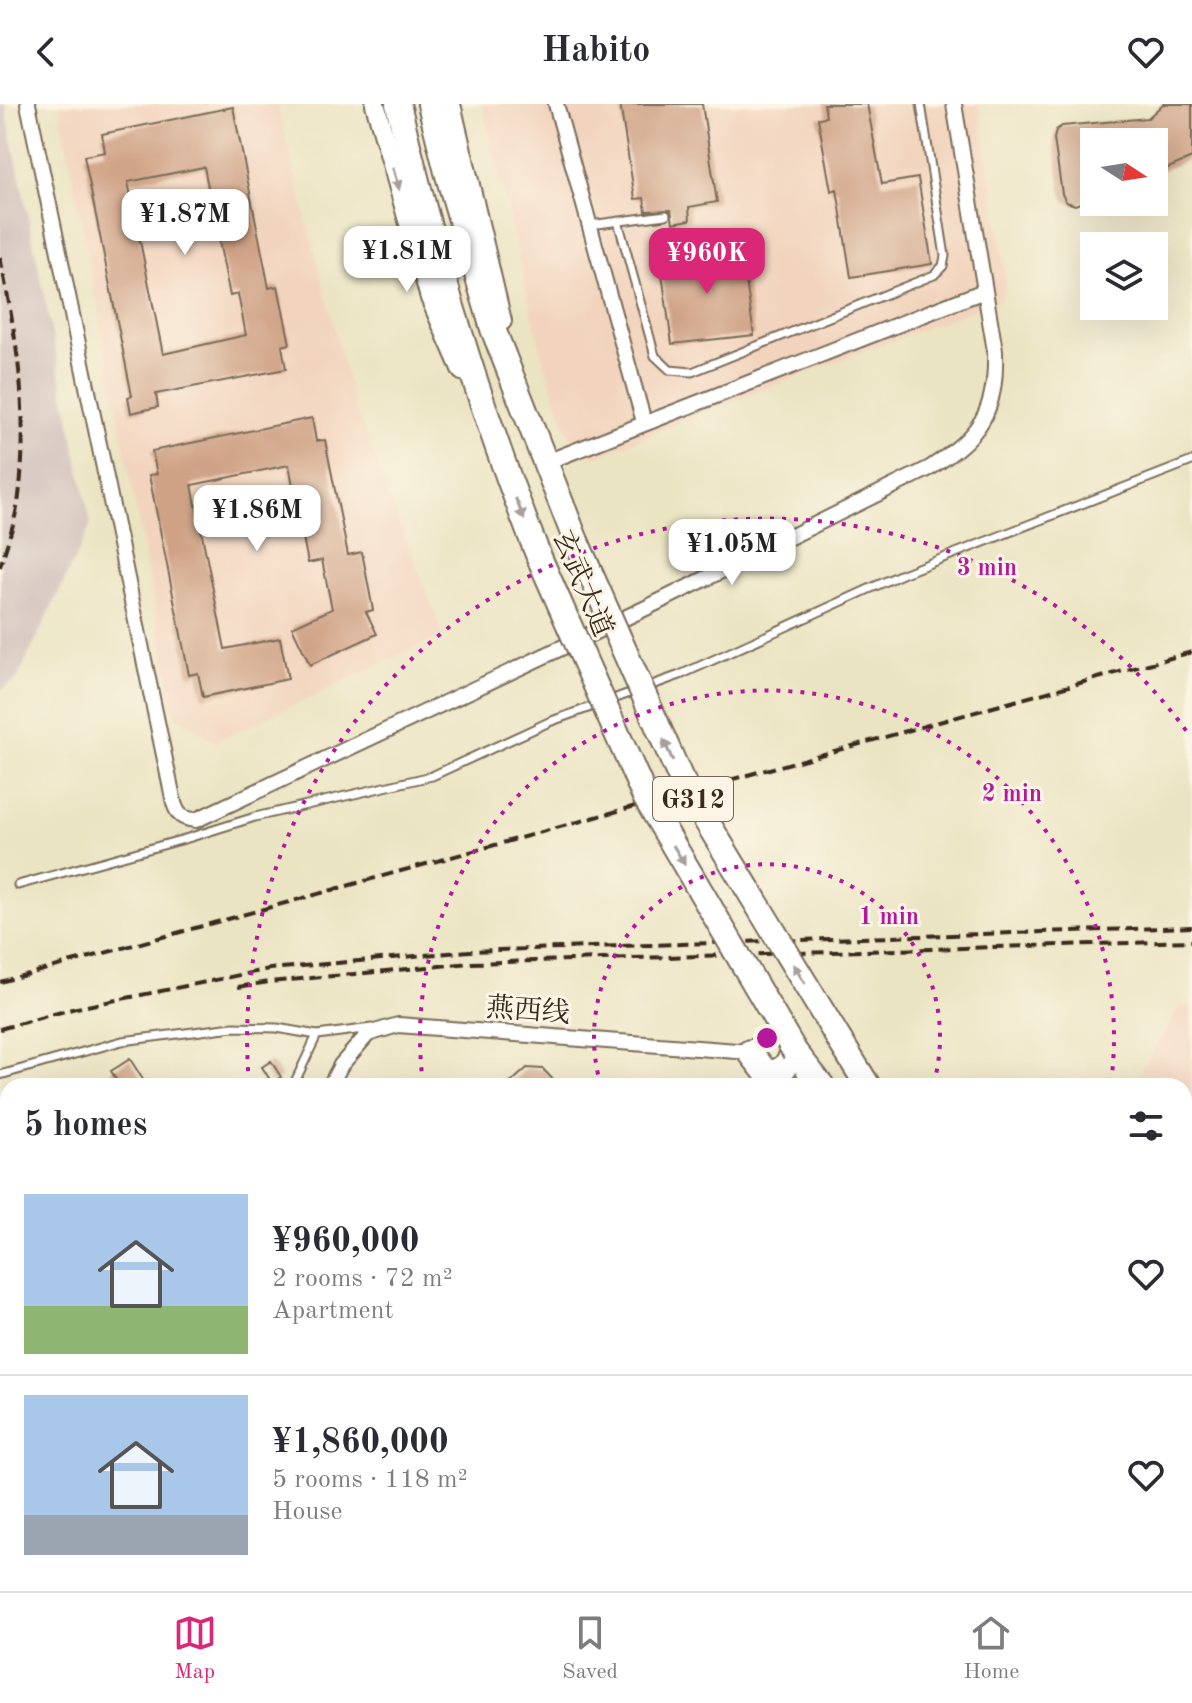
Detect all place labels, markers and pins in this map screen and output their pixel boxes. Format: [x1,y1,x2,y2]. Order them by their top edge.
pin: ¥1.87M [120,189,250,257]
pin: ¥1.81M [342,226,472,294]
pin: ¥960K [651,228,763,296]
pin: ¥1.86M [192,485,322,553]
pin: ¥1.05M [667,519,797,587]
centre of rings [753,1024,781,1052]

